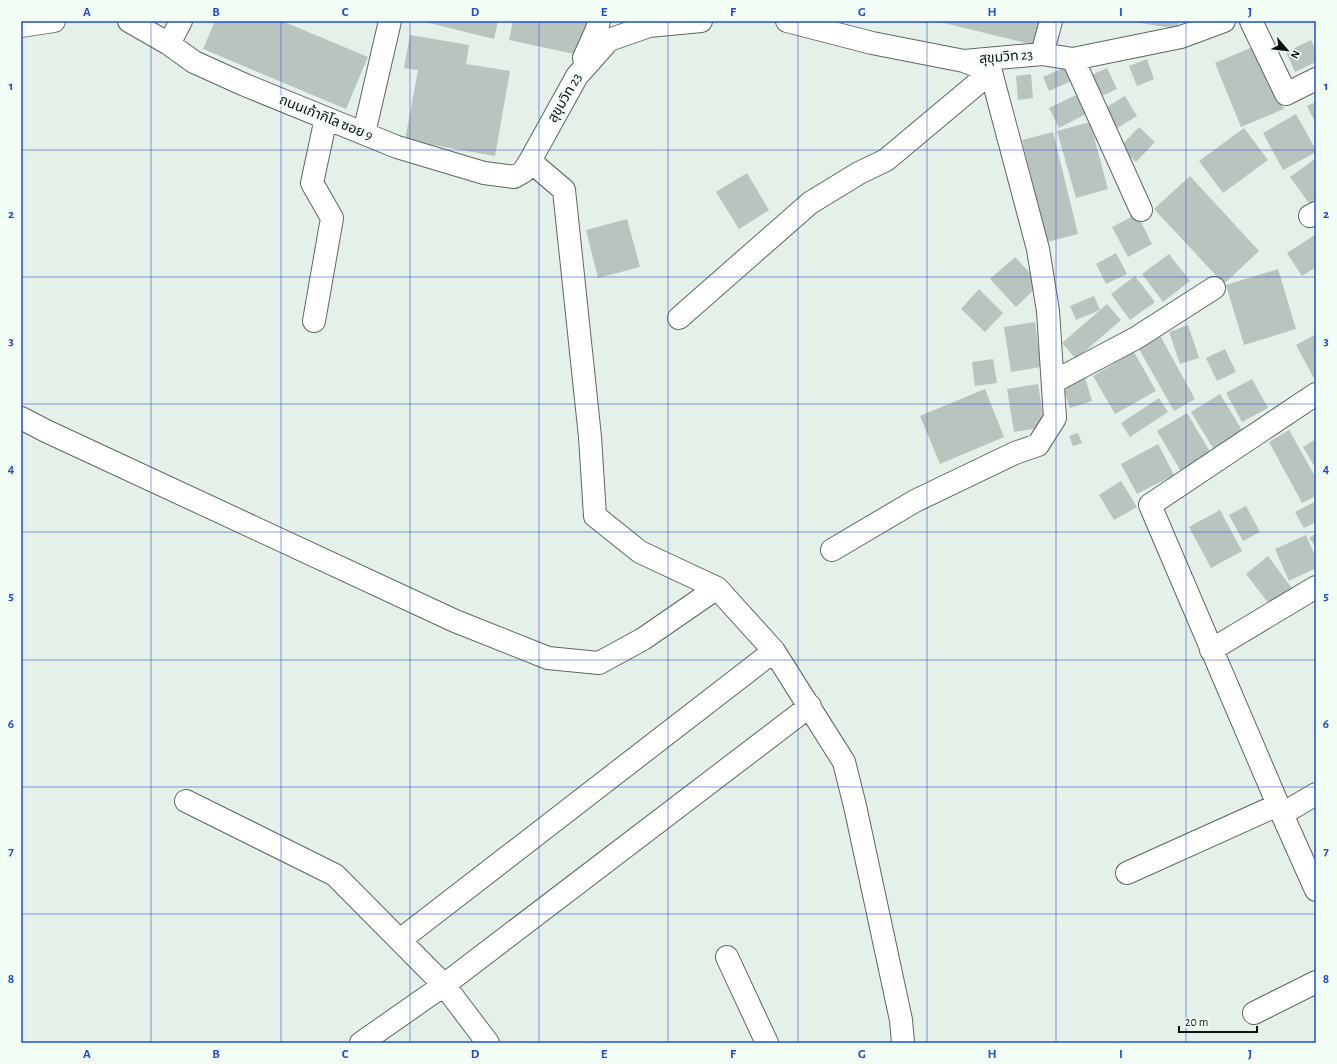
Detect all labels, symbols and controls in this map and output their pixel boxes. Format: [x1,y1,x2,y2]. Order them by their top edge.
text: A [83,6,91,19]
text: B [212,6,220,19]
text: C [342,6,349,19]
text: D [471,6,480,19]
text: E [601,6,608,19]
text: F [730,6,737,19]
text: G [858,6,866,19]
text: H [987,6,997,19]
text: I [1119,6,1123,19]
text: J [1248,6,1252,19]
north arrow [1267,30,1307,70]
street label: สุขุมวิท 23 [978,48,1034,67]
text: N [1289,48,1302,60]
street label: สุขุมวิท 23 [545,71,586,125]
text: 1 [9,80,13,93]
text: 1 [1324,80,1328,93]
street label: ถนนเก้ากิโล ซอย 9 [277,92,375,143]
text: 2 [8,208,14,221]
text: 2 [1323,208,1329,221]
text: 3 [8,335,14,348]
text: 3 [1323,335,1329,348]
text: 4 [8,463,15,476]
text: 4 [1323,463,1330,476]
text: 5 [8,590,14,603]
text: 5 [1323,590,1329,603]
text: 6 [8,718,14,731]
text: 6 [1323,718,1329,731]
text: 7 [8,845,14,858]
text: 7 [1323,845,1329,858]
text: 8 [8,973,14,986]
text: 8 [1323,973,1329,986]
scale bar [1179,1008,1257,1034]
text: 20 m [1185,1016,1208,1028]
text: A [83,1048,91,1061]
text: B [212,1048,220,1061]
text: C [342,1048,349,1061]
text: D [471,1048,480,1061]
text: E [601,1048,608,1061]
text: F [730,1048,737,1061]
text: G [858,1048,866,1061]
text: H [987,1048,997,1061]
text: I [1119,1048,1123,1061]
text: J [1248,1048,1252,1061]

